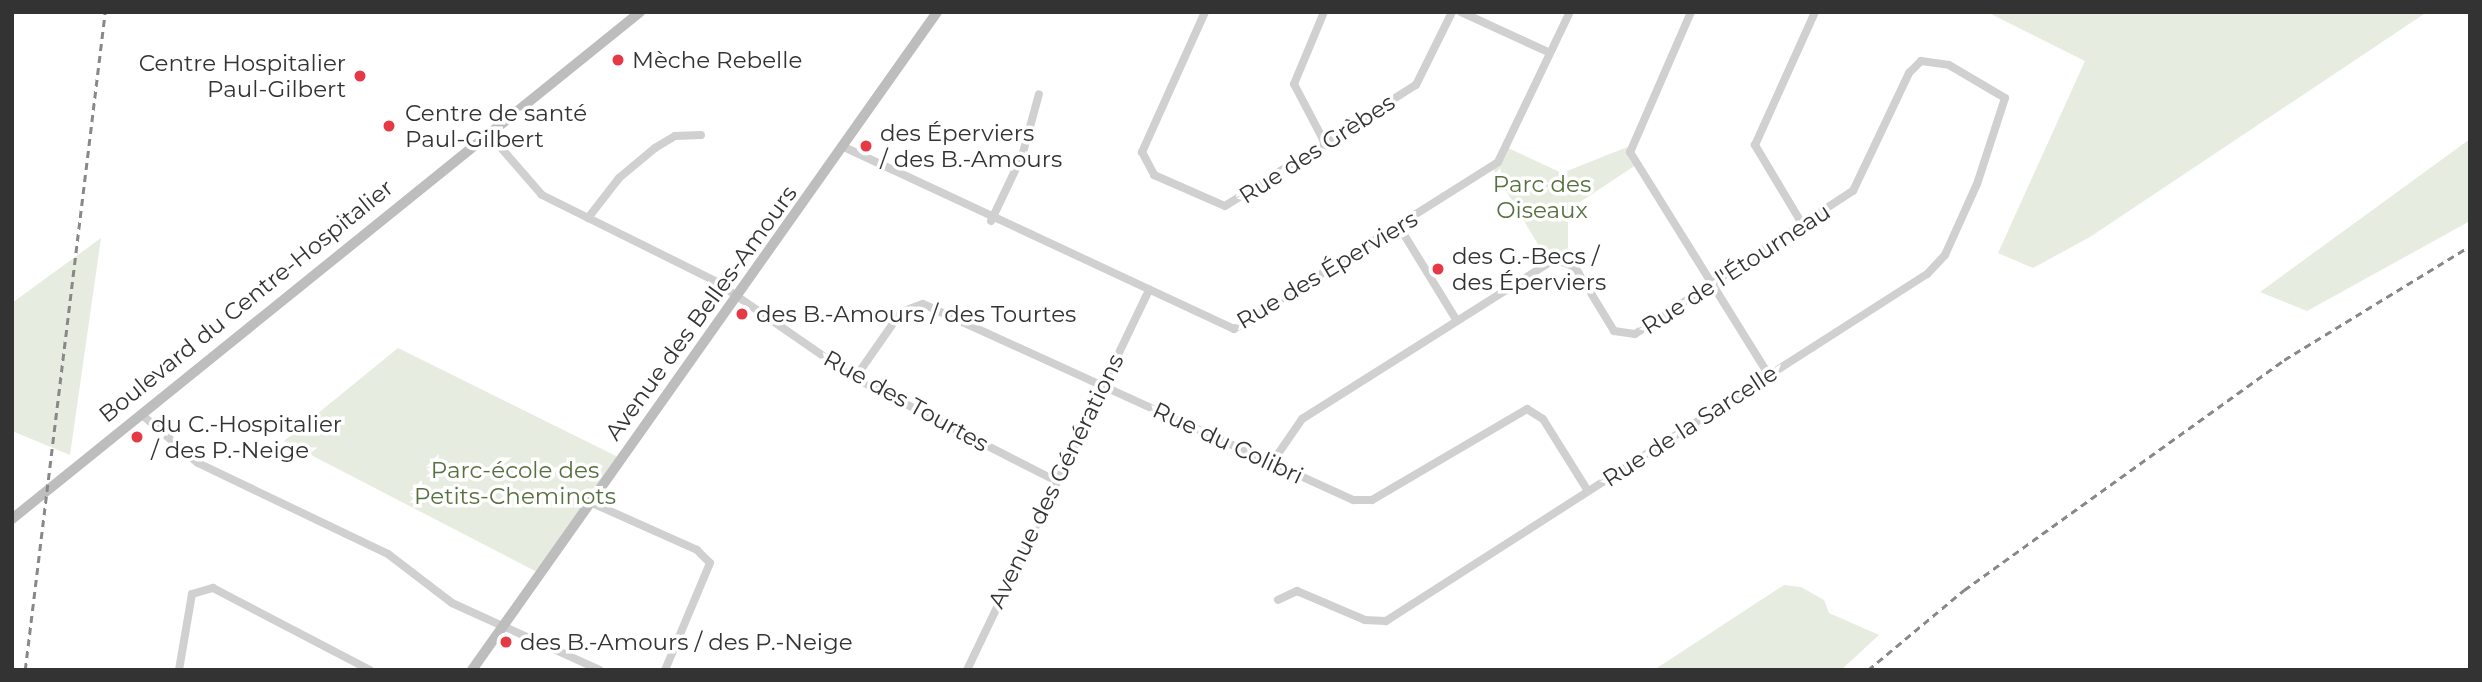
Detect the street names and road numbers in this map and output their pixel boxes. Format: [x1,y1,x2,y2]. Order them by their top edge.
street label: Rue des Grèbes [1234,88,1400,210]
street label: Boulevard du Centre-Hospitalier [93,174,399,428]
street label: Avenue des Belles-Amours [599,180,803,446]
street label: Rue de l'Étourneau [1637,198,1835,340]
street label: Rue des Éperviers [1232,205,1422,335]
street label: Rue des Tourtes [819,344,993,458]
street label: Avenue des Générations [982,349,1130,613]
street label: Rue de la Sarcelle [1597,359,1783,493]
street label: Rue du Colibri [1149,396,1307,490]

